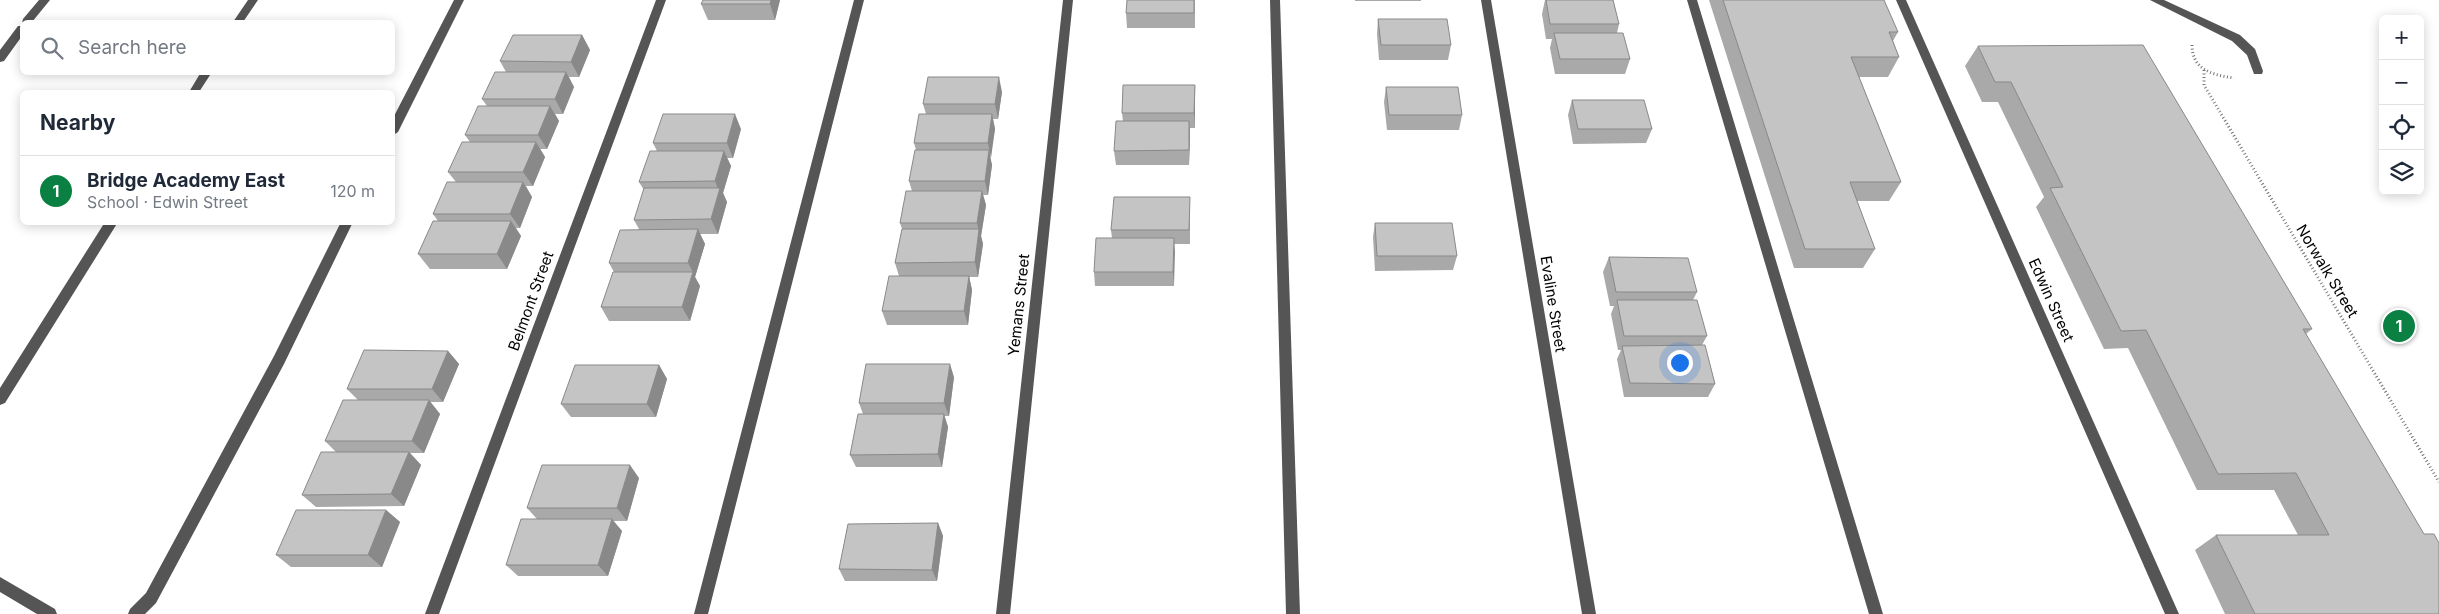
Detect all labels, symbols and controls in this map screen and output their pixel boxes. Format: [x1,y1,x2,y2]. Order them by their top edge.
map controls [2379,15,2424,195]
button: + [2379,15,2424,60]
search box [20,20,395,75]
icon: search [38,34,66,62]
text: Search here [78,36,187,59]
button: − [2379,60,2424,105]
button: locate [2379,105,2424,150]
text: Nearby [40,110,115,135]
button: layers [2379,150,2424,195]
text: Bridge Academy East [87,169,285,192]
text: 1 [53,181,59,201]
text: 120 m [330,181,375,201]
text: School · Edwin Street [87,192,248,212]
street label: Norwalk Street [2292,221,2363,321]
street label: Belmont Street [504,248,557,353]
street label: Yemans Street [1004,253,1033,357]
street label: Evaline Street [1537,254,1570,354]
street label: Edwin Street [2025,255,2078,345]
pin: 1 [2383,307,2415,345]
your location [1667,350,1693,376]

